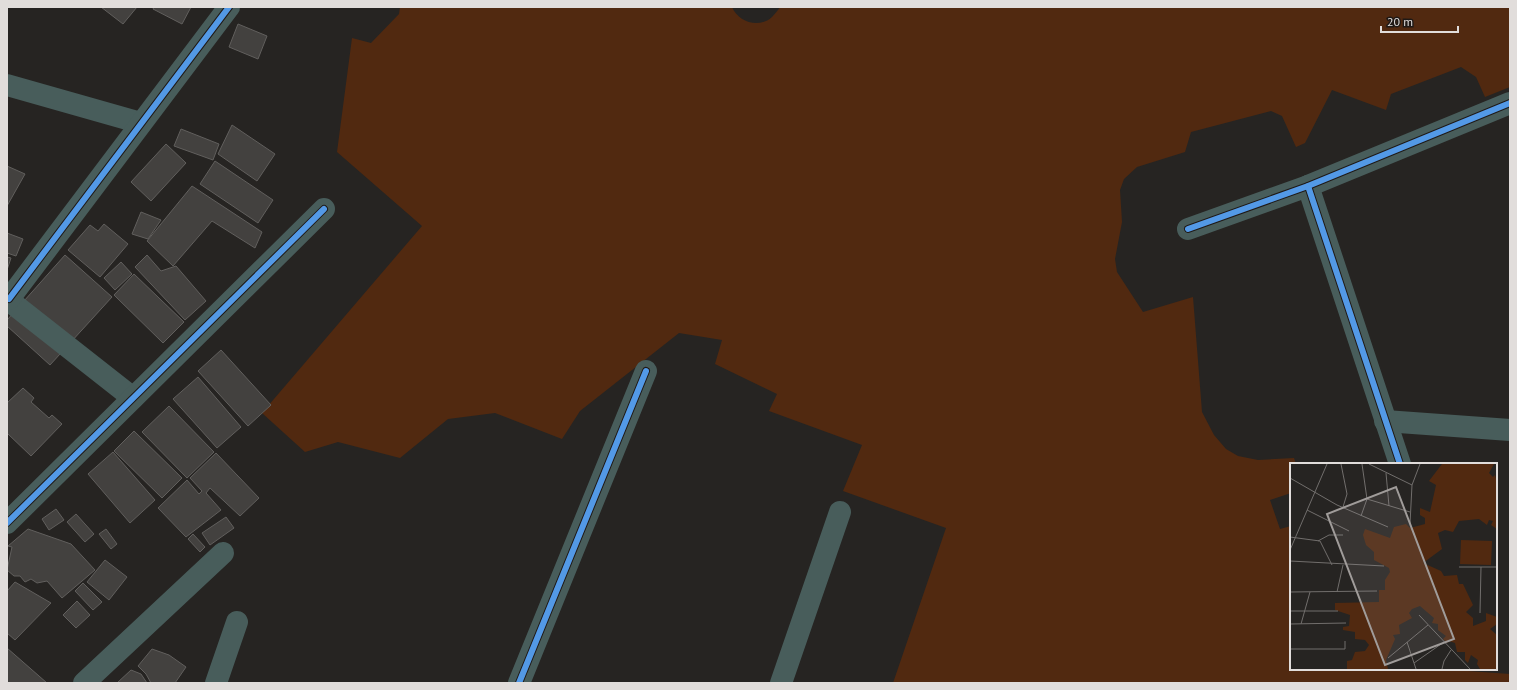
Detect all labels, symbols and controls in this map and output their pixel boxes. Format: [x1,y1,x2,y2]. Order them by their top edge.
scale bar [1381,8,1458,34]
text: 20 m [1387,14,1413,29]
inset map [1290,463,1497,670]

